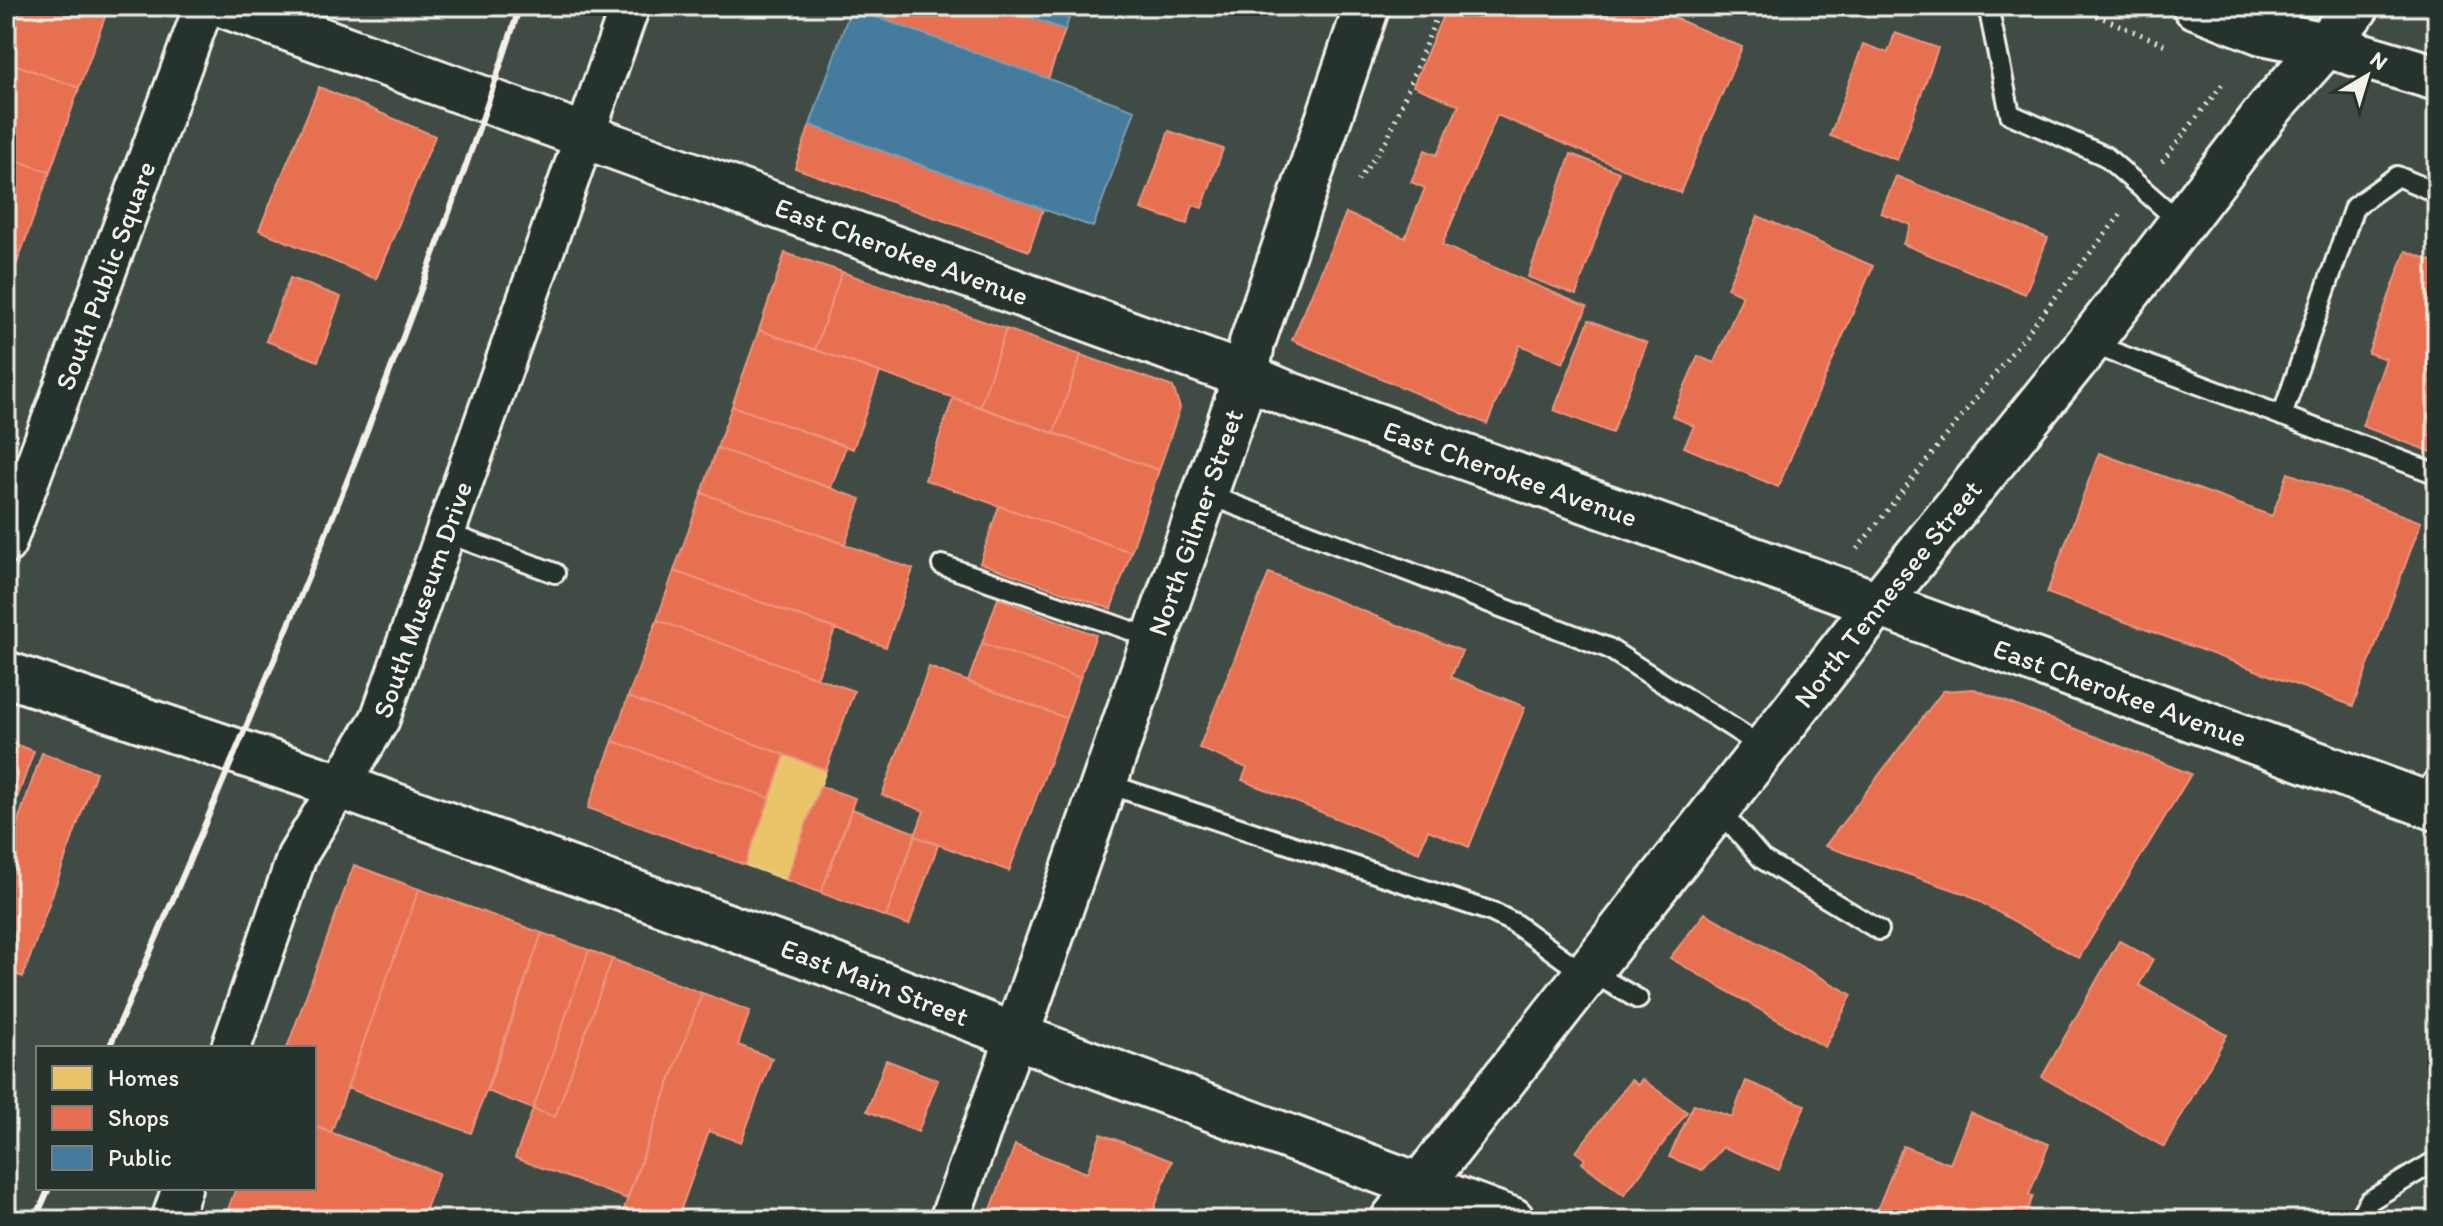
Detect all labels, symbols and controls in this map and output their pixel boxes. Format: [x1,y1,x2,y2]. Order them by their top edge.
north arrow [2327,36,2407,116]
text: N [2365,45,2393,76]
street label: South Public Square [47,156,162,395]
street label: East Cherokee Avenue [771,189,1033,313]
street label: North Gilmer Street [1140,404,1250,640]
street label: East Cherokee Avenue [1379,413,1642,534]
street label: North Tennessee Street [1786,473,1989,714]
street label: South Museum Drive [365,477,479,722]
street label: East Cherokee Avenue [1989,631,2252,754]
street label: East Main Street [776,930,974,1033]
legend [36,1046,316,1190]
text: Homes [108,1063,179,1092]
text: Shops [108,1103,169,1132]
text: Public [108,1143,172,1172]

